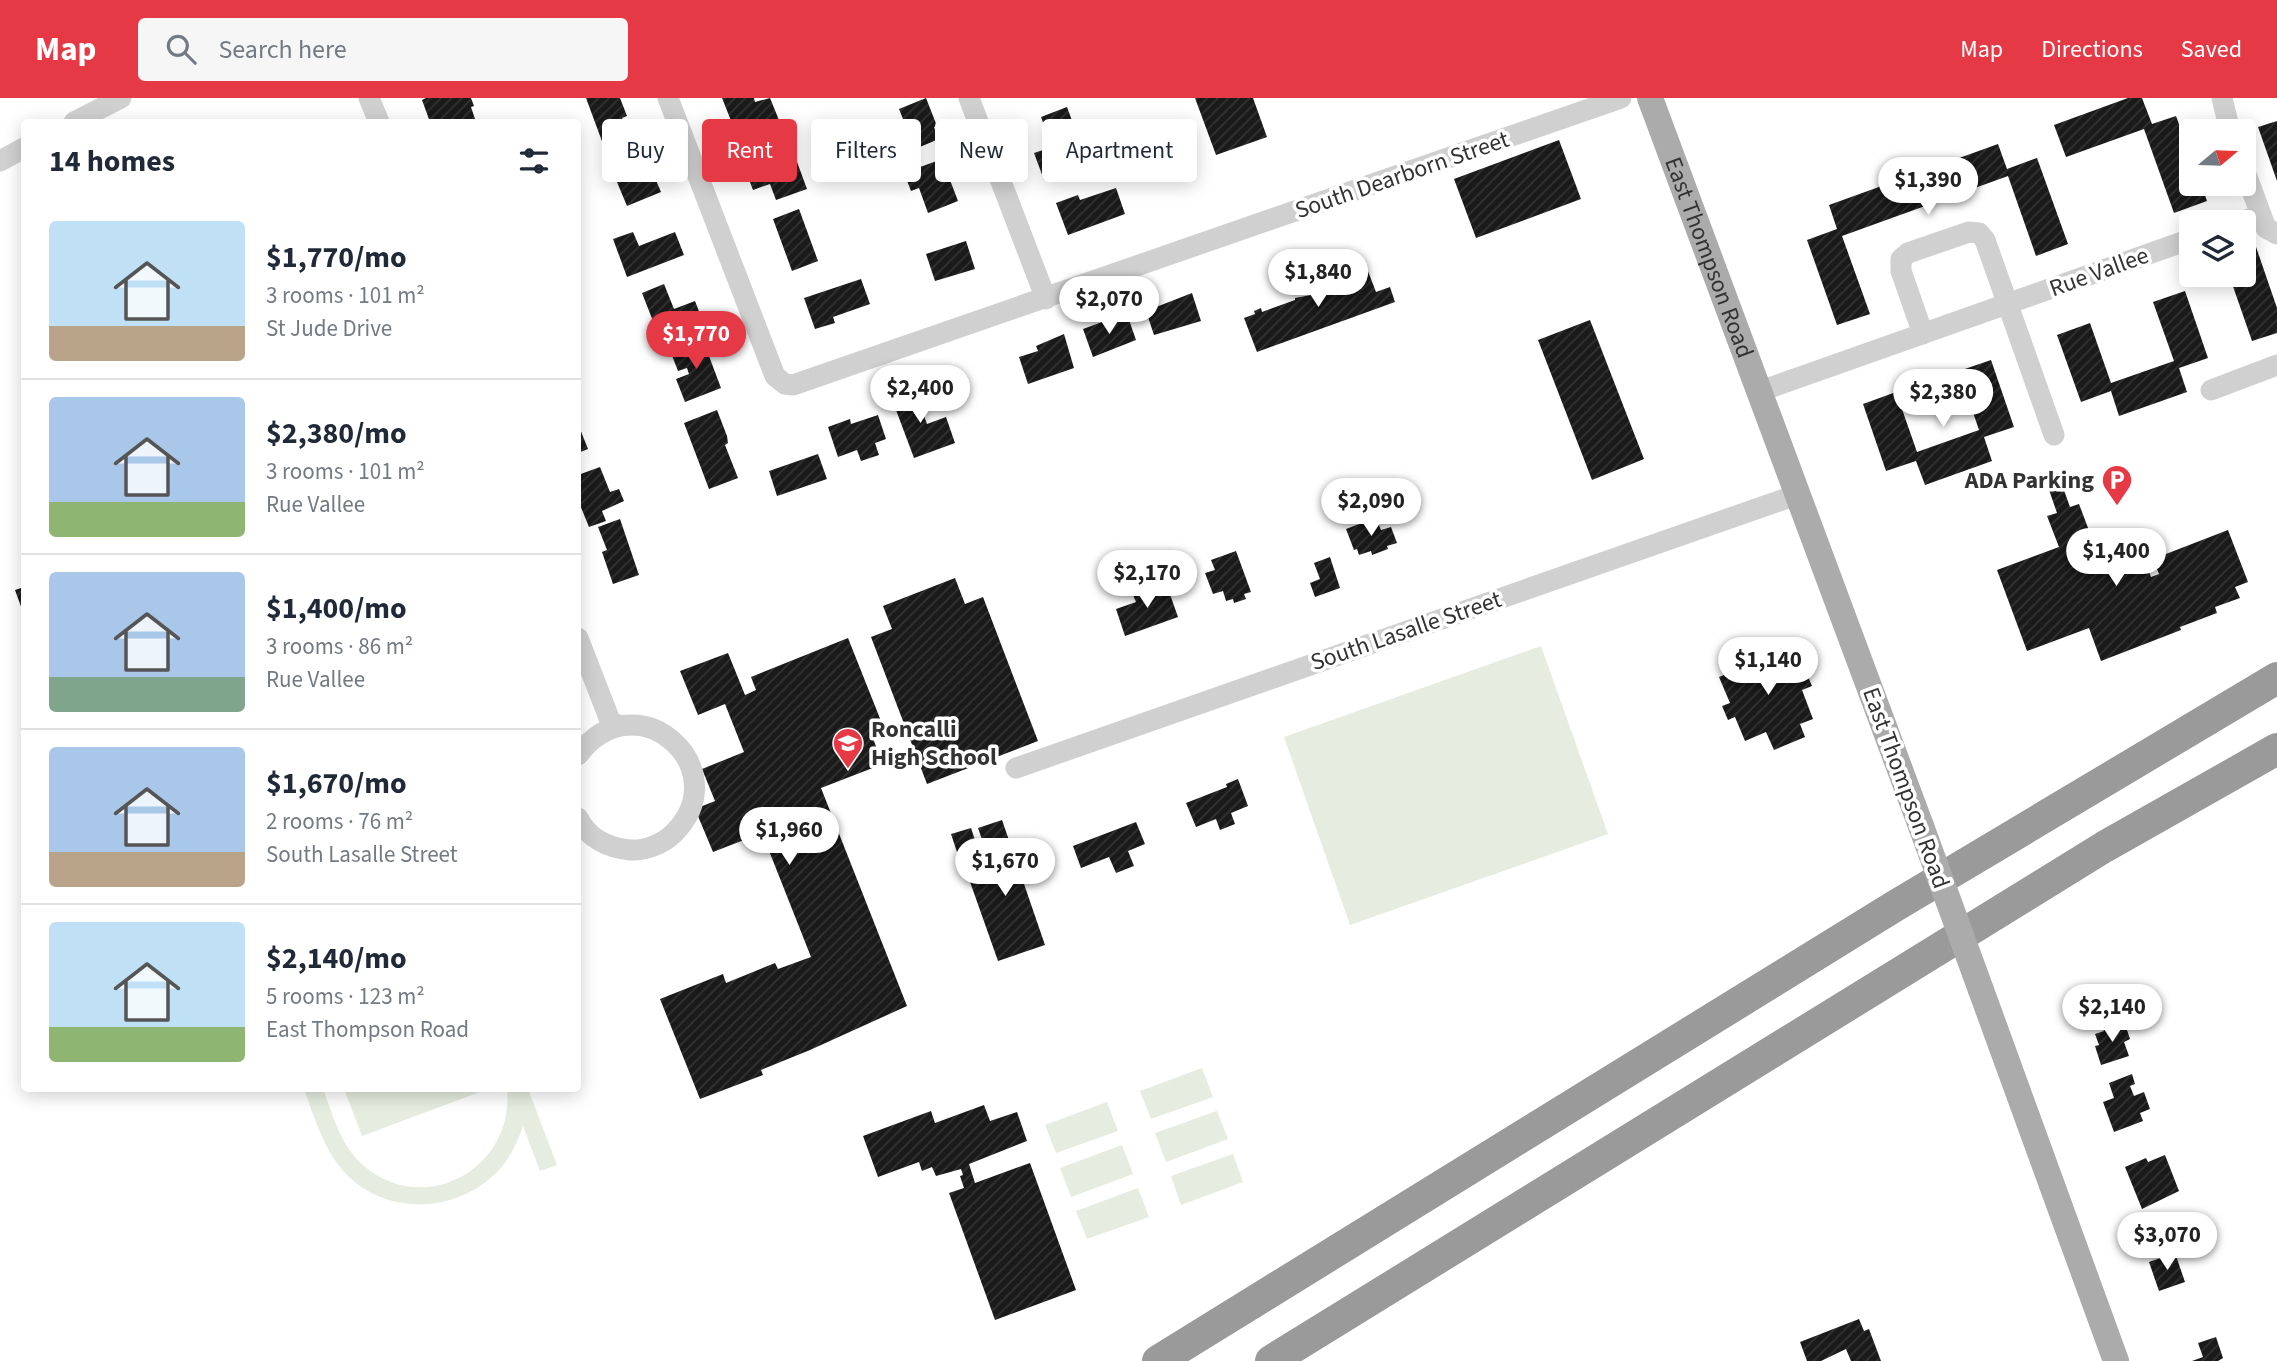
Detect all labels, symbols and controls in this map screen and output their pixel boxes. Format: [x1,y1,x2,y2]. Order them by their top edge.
search box [138,18,628,81]
text: Map [35,26,96,73]
icon: search [162,30,200,68]
text: Search here [218,31,347,68]
text: Map [1960,32,2003,67]
text: Directions [2041,32,2143,67]
text: Saved [2181,32,2242,67]
chip: Buy [602,119,688,182]
chip: Rent [702,119,797,182]
chip: Filters [811,119,921,182]
chip: New [935,119,1028,182]
chip: Apartment [1042,119,1197,182]
north arrow [2179,119,2256,196]
map controls [2179,119,2256,287]
street label: South Dearborn Street [1290,122,1514,228]
text: 14 homes [49,140,175,183]
icon: filters [515,142,553,180]
street label: East Thompson Road [1656,152,1763,363]
pin: $1,390 [1871,158,1985,217]
text: $1,390 [1894,163,1962,196]
button: layers [2179,210,2256,287]
text: $1,770/mo [266,236,407,279]
street label: Rue Vallee [2044,238,2154,306]
icon: home [105,249,189,333]
pin: $1,840 [1261,250,1375,309]
text: $1,840 [1284,255,1352,288]
pin: $2,070 [1052,276,1166,336]
text: 3 rooms · 101 m² [266,279,425,312]
text: $2,070 [1075,282,1143,315]
text: St Jude Drive [266,312,392,345]
pin: $1,770 [639,312,753,371]
text: $1,770 [662,317,730,350]
pin: $2,400 [863,366,977,425]
pin: $2,380 [1886,370,2000,429]
text: $2,400 [886,371,954,404]
text: $2,380 [1909,375,1977,408]
text: $2,380/mo [266,412,407,455]
icon: home [105,425,189,509]
text: 3 rooms · 101 m² [266,455,425,488]
place label: ADA Parking [1964,463,2094,498]
parking icon: ADA Parking [2100,463,2134,507]
pin: $2,090 [1314,478,1428,538]
text: $2,090 [1337,484,1405,517]
text: Rue Vallee [266,488,365,521]
pin: $1,400 [2059,528,2173,588]
text: $1,400 [2082,534,2150,567]
pin: $2,170 [1090,550,1204,610]
text: $2,170 [1113,556,1181,589]
street label: South Lasalle Street [1306,582,1506,680]
text: $1,400/mo [266,587,407,630]
icon: home [105,600,189,684]
text: 3 rooms · 86 m² [266,630,413,663]
pin: $1,140 [1711,638,1825,697]
text: $1,140 [1734,643,1802,676]
text: Rue Vallee [266,663,365,696]
street label: East Thompson Road [1853,682,1959,894]
place label: Roncalli High School [871,712,997,775]
school or university icon: Roncalli High School [831,726,865,770]
text: $1,670/mo [266,762,407,805]
icon: home [105,775,189,859]
text: 2 rooms · 76 m² [266,805,413,838]
pin: $1,960 [732,808,846,867]
text: $1,960 [755,813,823,846]
text: South Lasalle Street [266,838,458,871]
pin: $1,670 [948,838,1062,898]
text: $1,670 [971,844,1039,877]
text: $2,140/mo [266,937,407,980]
icon: home [105,950,189,1034]
text: 5 rooms · 123 m² [266,980,425,1013]
pin: $2,140 [2055,984,2169,1044]
text: $2,140 [2078,990,2146,1023]
text: East Thompson Road [266,1013,469,1046]
pin: $3,070 [2110,1212,2224,1272]
text: $3,070 [2133,1218,2201,1251]

